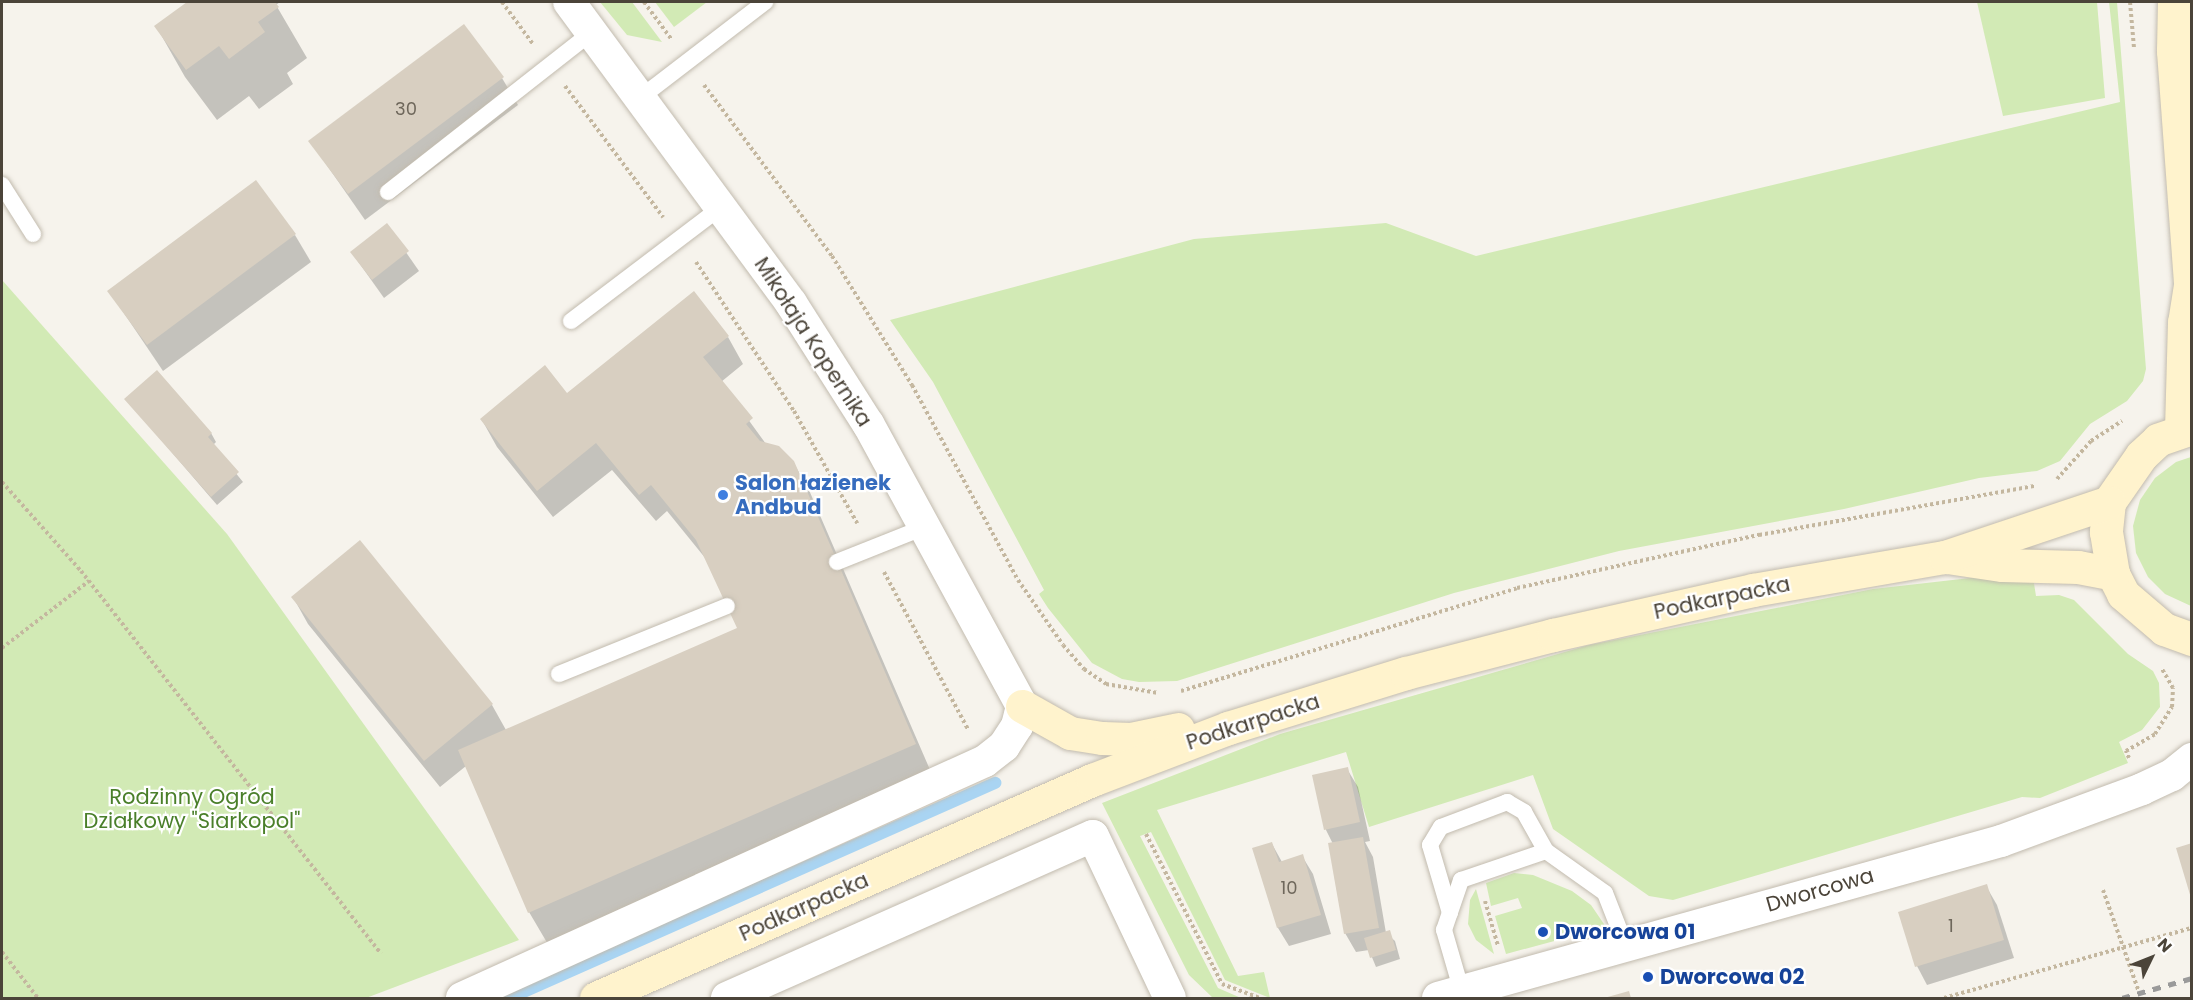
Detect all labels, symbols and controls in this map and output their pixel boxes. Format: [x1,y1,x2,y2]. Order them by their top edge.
house number: 30 [395,98,417,120]
street label: Mikołaja Kopernika [749,253,877,431]
place label: Salon łazienek Andbud [735,470,891,520]
marker: Salon łazienek Andbud [716,488,730,502]
street label: Podkarpacka [1652,571,1792,625]
street label: Podkarpacka [1183,689,1323,755]
park label: Rodzinny Ogród Działkowy "Siarkopol" [84,784,300,834]
street label: Dworcowa [1763,863,1877,917]
street label: Podkarpacka [735,867,873,947]
house number: 10 [1280,877,1298,899]
house number: 1 [1948,915,1954,937]
place label: Dworcowa 01 [1555,919,1695,945]
marker: Dworcowa 01 [1536,925,1550,939]
north arrow [2121,928,2181,988]
text: N [2152,933,2177,958]
place label: Dworcowa 02 [1660,964,1804,990]
marker: Dworcowa 02 [1641,970,1655,984]

